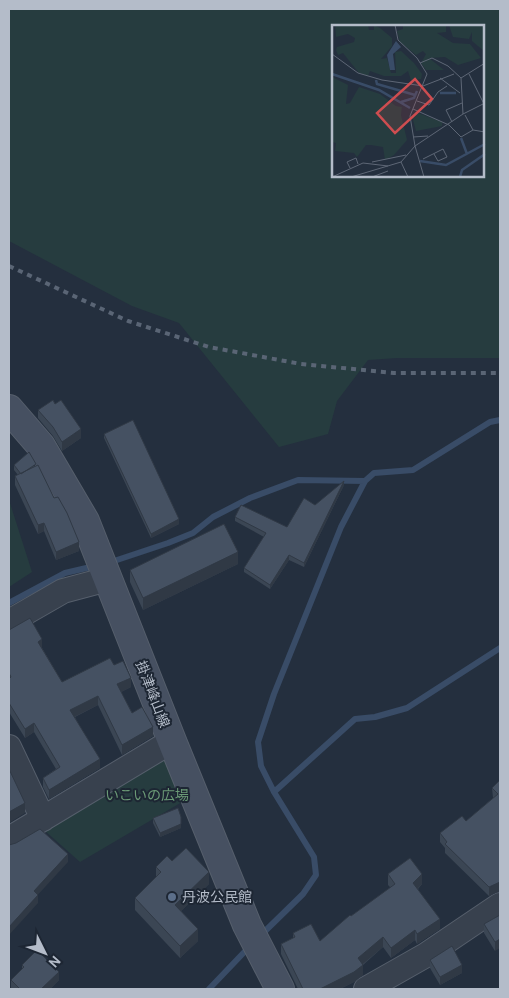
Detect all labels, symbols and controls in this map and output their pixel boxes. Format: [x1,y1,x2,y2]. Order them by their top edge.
inset map [332,25,484,178]
street label: 掛津峰山線 [132,658,174,730]
park label: いこいの広場 [105,786,189,804]
place label: 丹波公民館 [182,888,252,906]
marker: 丹波公民館 [166,891,178,903]
north arrow [20,928,70,978]
text: N [45,952,65,971]

